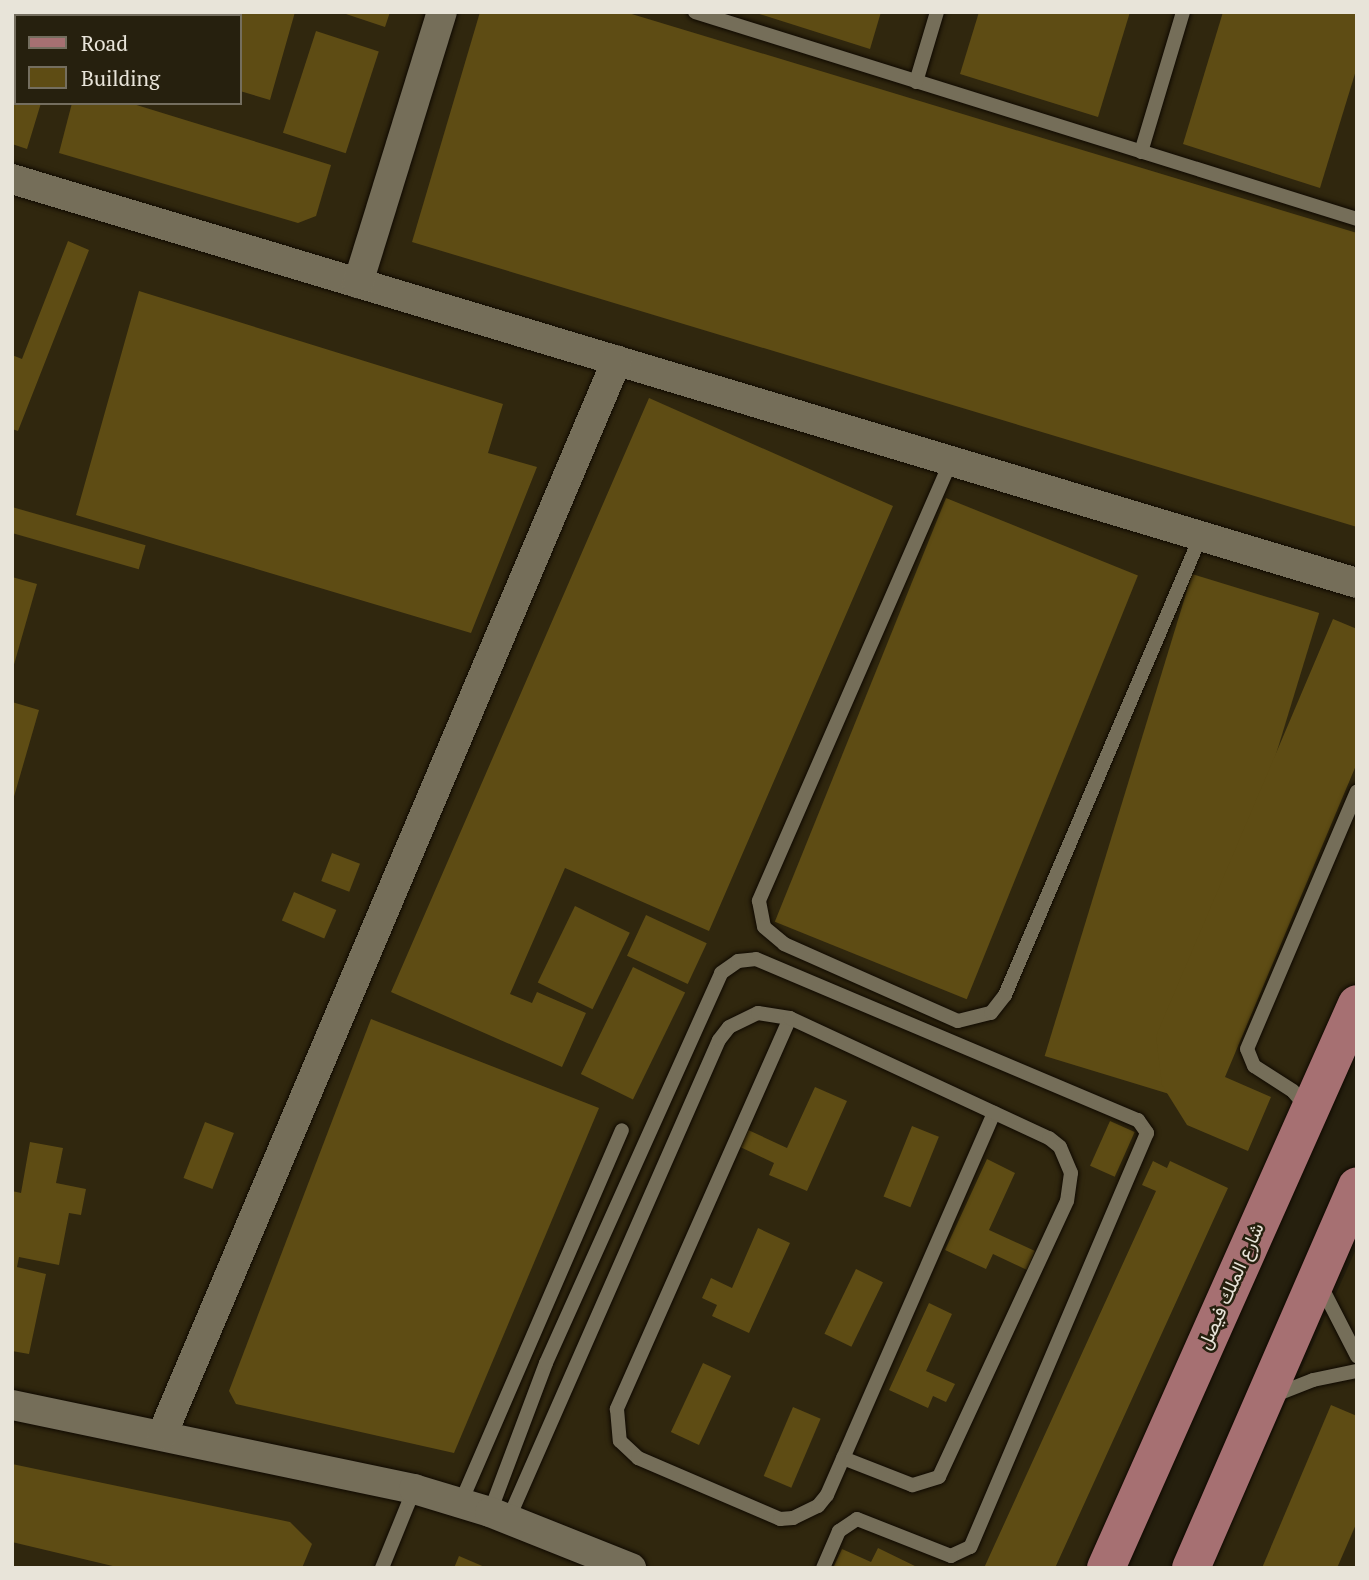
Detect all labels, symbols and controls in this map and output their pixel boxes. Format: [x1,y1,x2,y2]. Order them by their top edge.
legend [14,14,242,105]
text: Road [81,29,128,57]
text: Building [81,64,160,92]
street label: شارع الملك فيصل [1192,1219,1268,1353]

